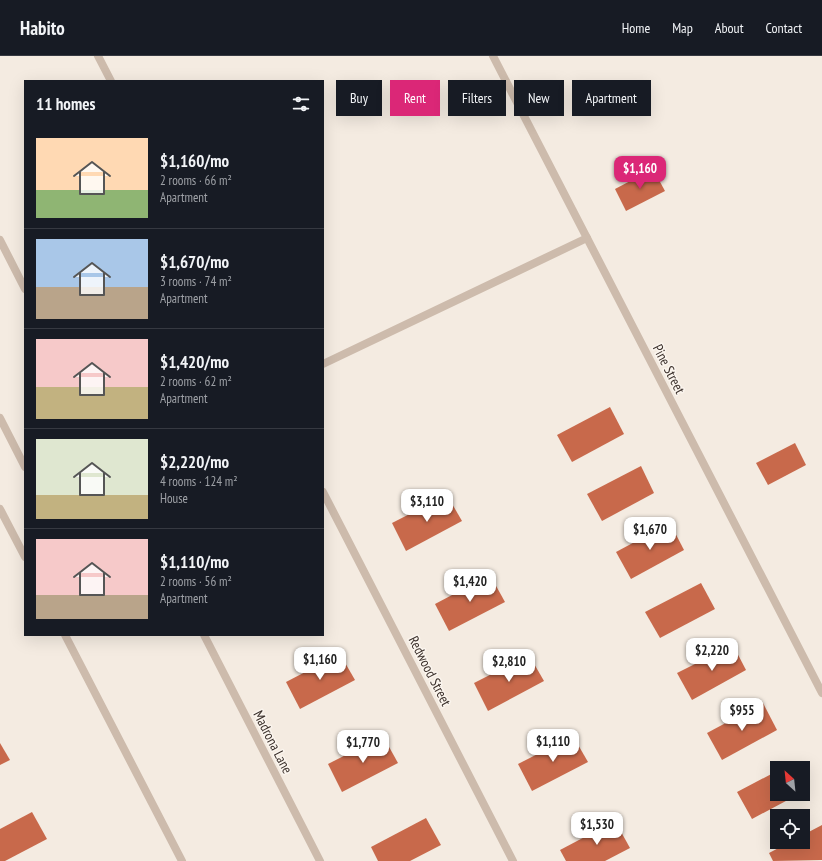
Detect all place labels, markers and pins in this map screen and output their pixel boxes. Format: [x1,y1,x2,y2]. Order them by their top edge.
pin: $1,160 [607,156,673,190]
pin: $3,110 [394,489,460,523]
pin: $1,670 [617,517,683,551]
pin: $1,420 [437,569,503,603]
pin: $2,220 [679,638,745,672]
pin: $1,160 [287,647,353,681]
pin: $2,810 [476,649,542,683]
pin: $955 [718,698,766,732]
pin: $1,110 [520,729,586,763]
pin: $1,770 [330,730,396,764]
pin: $1,530 [564,812,630,846]

